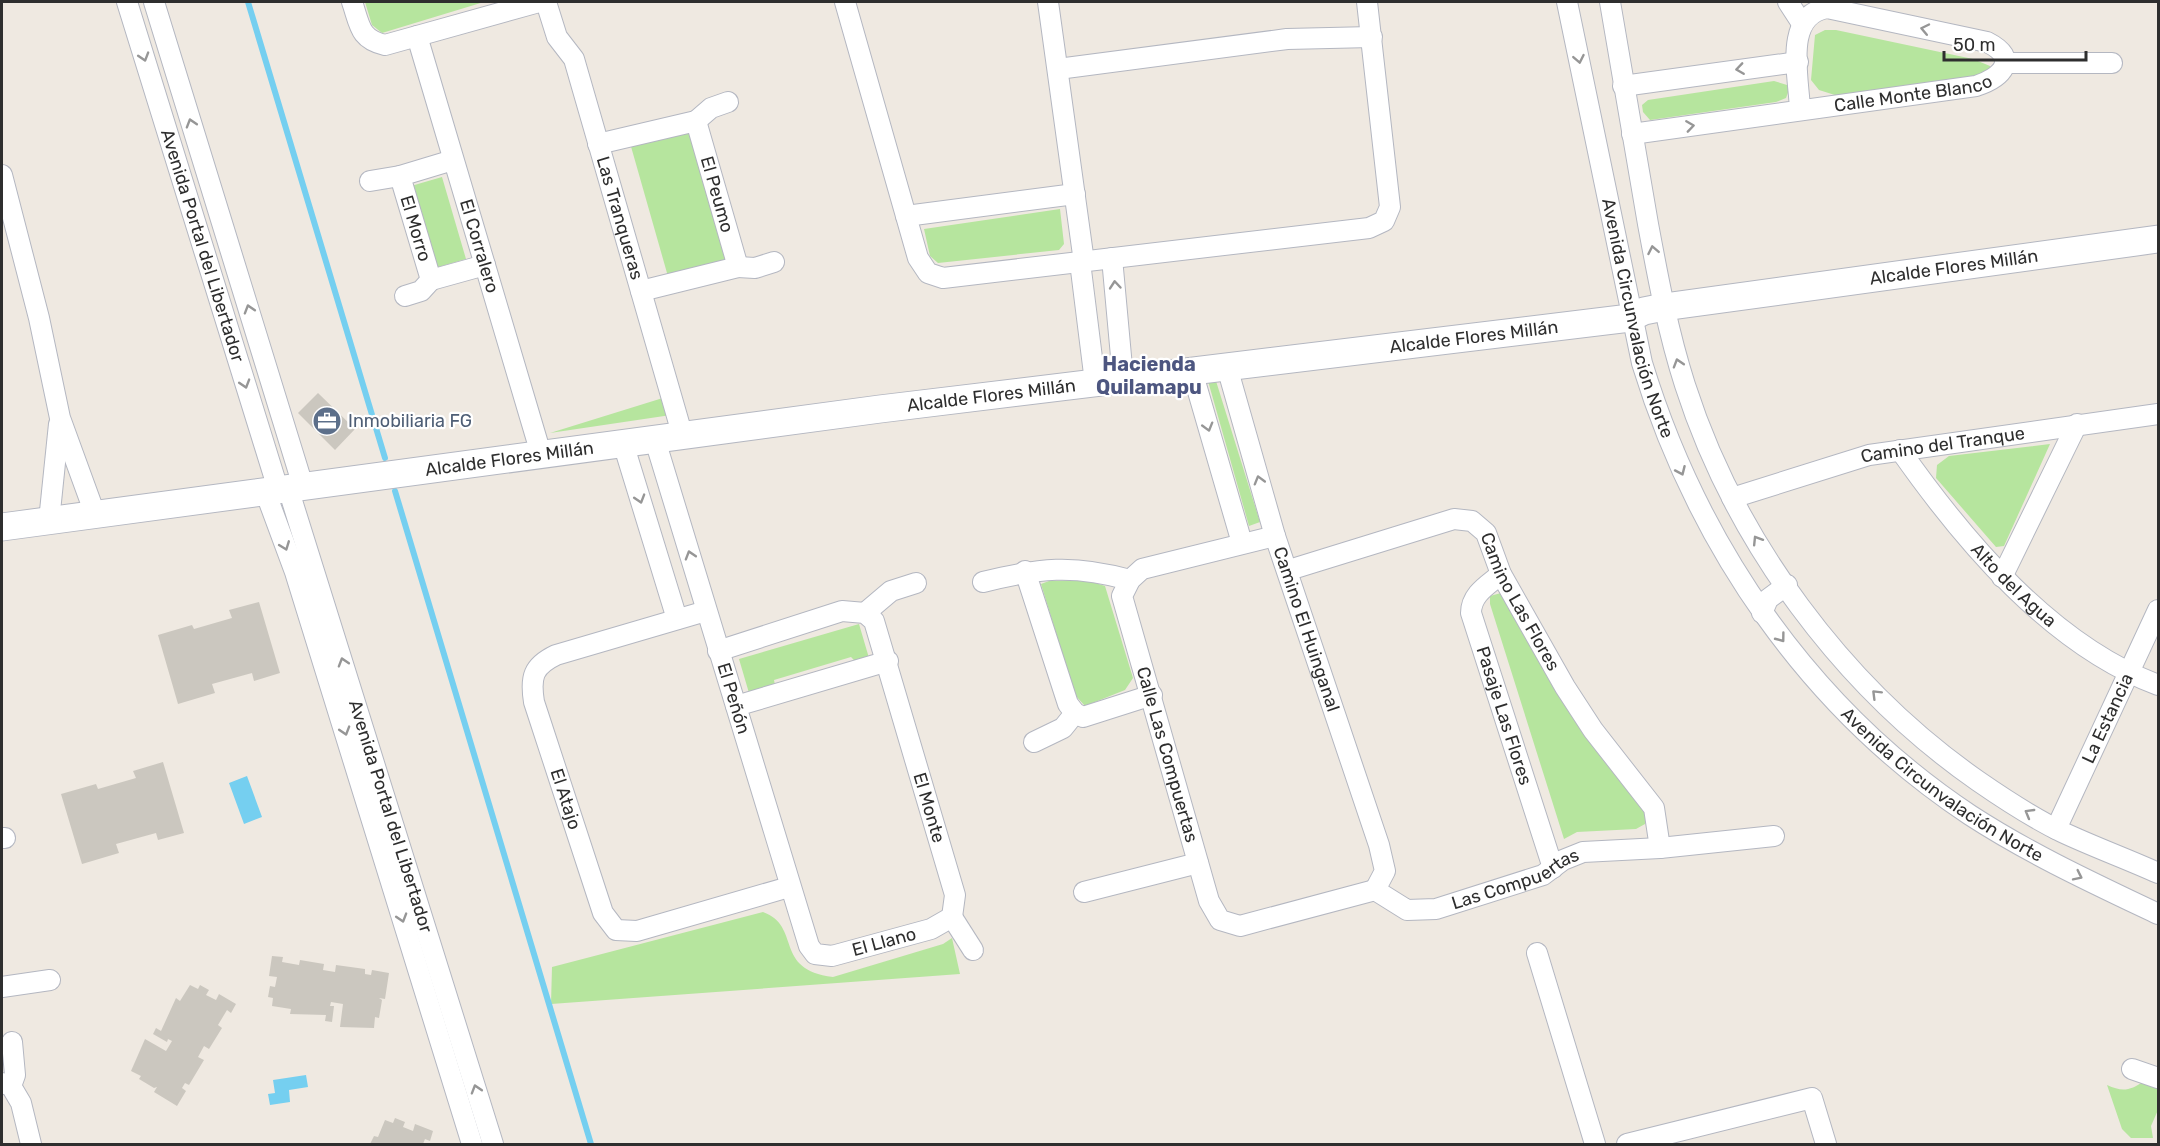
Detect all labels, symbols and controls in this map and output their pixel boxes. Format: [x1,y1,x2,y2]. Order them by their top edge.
one-way arrow [1920,23,1930,36]
scale bar [1944,24,2086,62]
text: 50 m [1953,34,1996,56]
one-way arrow [137,51,150,62]
one-way arrow [1571,54,1584,64]
one-way arrow [1735,63,1745,75]
street label: Calle Monte Blanco [1833,70,1996,117]
one-way arrow [186,118,198,129]
one-way arrow [1685,120,1694,132]
street label: Avenida Portal del Libertador [156,126,249,365]
street label: Las Tranqueras [592,154,648,282]
street label: El Peumo [696,154,739,235]
street label: El Morro [395,193,436,264]
street label: El Corralero [455,196,504,296]
street label: Avenida Circunvalación Norte [1597,196,1678,441]
one-way arrow [1647,245,1660,255]
street label: Alcalde Flores Millán [1868,245,2039,290]
one-way arrow [1109,280,1122,289]
one-way arrow [244,304,256,315]
street label: Alcalde Flores Millán [1388,316,1559,358]
district label: Hacienda Quilamapu [1096,352,1202,399]
one-way arrow [1673,358,1685,369]
street label: Alcalde Flores Millán [906,374,1077,417]
one-way arrow [238,378,250,389]
office icon: Inmobiliaria FG [311,405,343,437]
place label: Inmobiliaria FG [348,410,472,432]
one-way arrow [1201,421,1213,432]
street label: Camino del Tranque [1858,422,2026,468]
street label: Alcalde Flores Millán [424,437,595,481]
one-way arrow [1674,465,1686,476]
one-way arrow [1254,475,1266,485]
one-way arrow [633,493,646,504]
street label: Camino Las Flores [1476,530,1565,675]
one-way arrow [1752,536,1764,546]
one-way arrow [278,539,290,550]
street label: Alto del Agua [1966,539,2061,632]
street label: Camino El Huinganal [1268,544,1344,714]
one-way arrow [685,550,697,561]
one-way arrow [1773,632,1784,643]
street label: Pasaje Las Flores [1471,643,1537,788]
one-way arrow [338,657,350,668]
street label: El Peñón [712,660,755,737]
street label: Calle Las Compuertas [1132,664,1203,845]
street label: La Estancia [2077,670,2138,767]
one-way arrow [1872,691,1883,701]
street label: Avenida Portal del Libertador [344,697,437,936]
street label: Avenida Circunvalación Norte [1836,703,2047,867]
one-way arrow [338,725,350,736]
street label: El Atajo [545,766,586,832]
street label: El Monte [908,770,950,845]
one-way arrow [2025,809,2036,821]
street label: Las Compuertas [1449,844,1582,914]
one-way arrow [2071,868,2082,880]
one-way arrow [395,912,407,923]
street label: El Llano [850,923,919,961]
one-way arrow [470,1084,483,1095]

